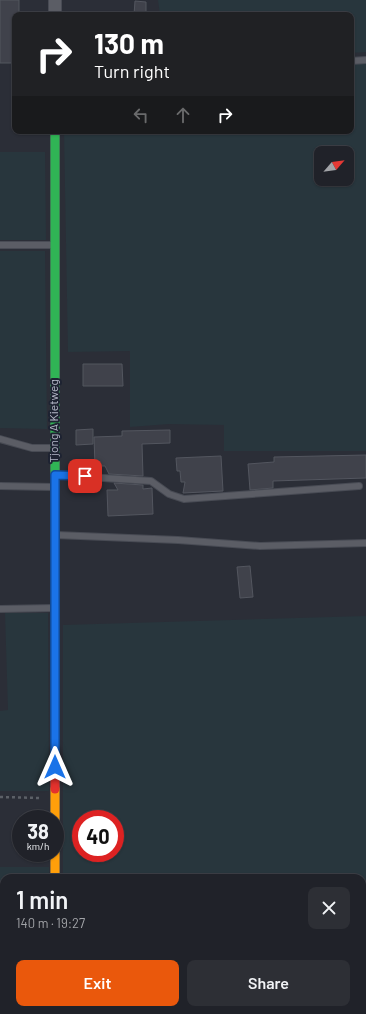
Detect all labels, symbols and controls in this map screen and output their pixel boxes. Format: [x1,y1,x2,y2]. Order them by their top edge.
text: 130 m [94,26,164,60]
icon: right [28,28,80,80]
text: Turn right [94,60,170,82]
icon: left [130,104,152,126]
icon: ahead [172,104,194,126]
icon: right [214,104,236,126]
north arrow [314,146,354,186]
map controls [314,146,354,186]
street label: Tjong A Kietweg [46,379,60,463]
pin [68,459,102,493]
icon: arrive [74,465,96,487]
position arrow [34,746,76,788]
speed limit sign: 40 [72,810,124,862]
text: 38 [27,819,49,843]
text: km/h [27,840,49,852]
text: 1 min [16,885,68,914]
button: close [308,887,350,929]
text: 140 m · 19:27 [16,915,85,931]
button: Exit [16,960,179,1006]
button: Share [187,960,350,1006]

